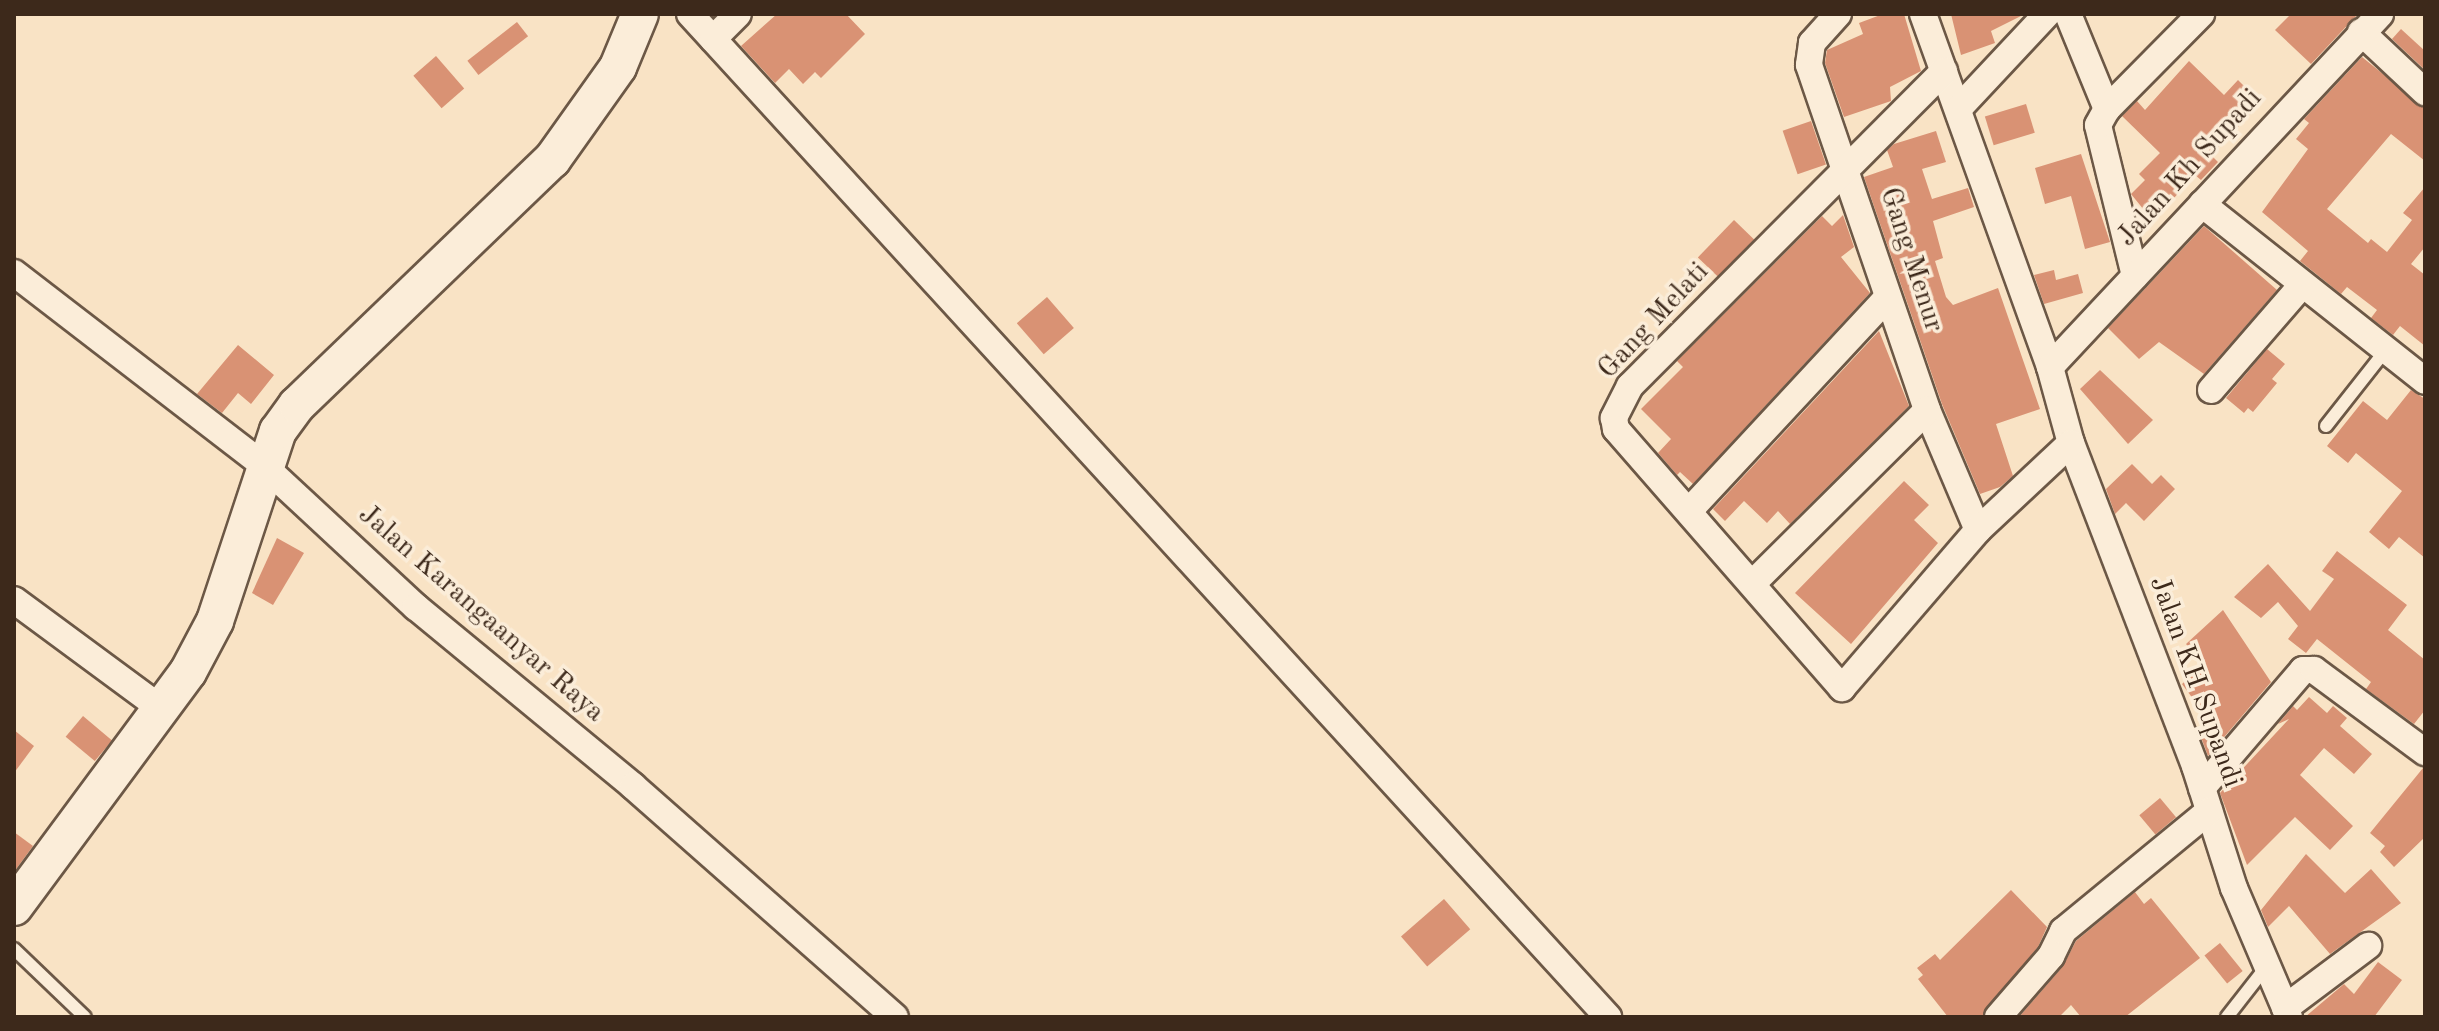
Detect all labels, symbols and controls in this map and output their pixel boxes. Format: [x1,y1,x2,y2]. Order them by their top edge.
street label: Jalan Kh Supadi [2110,82,2270,254]
street label: Gang Menur [1872,183,1950,337]
street label: Gang Melati [1592,256,1716,386]
street label: Jalan Karangaanyar Raya [351,498,611,730]
street label: Jalan KH Supandi [2141,572,2249,792]

